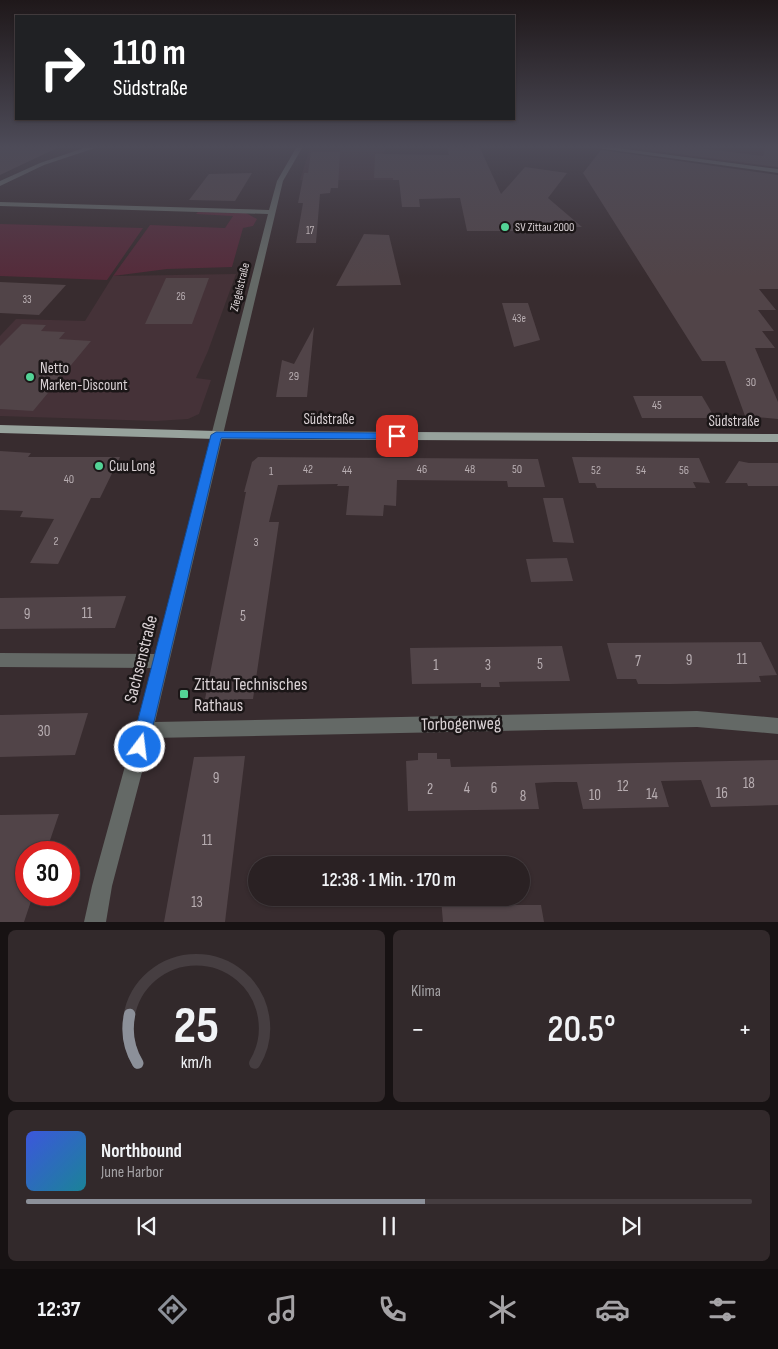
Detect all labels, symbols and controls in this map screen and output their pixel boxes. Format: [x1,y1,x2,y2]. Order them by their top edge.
text: 110 m [113,32,186,75]
icon: right [30,35,95,100]
text: Südstraße [113,75,188,102]
place label: SV Zittau 2000 [515,220,574,235]
marker: SV Zittau 2000 [499,221,511,233]
house number: 17 [306,224,315,237]
street label: Ziegelstraße [227,261,253,313]
house number: 26 [176,290,186,303]
house number: 33 [22,293,32,306]
house number: 43e [512,312,526,325]
place label: Netto Marken-Discount [40,359,128,395]
house number: 29 [289,369,299,384]
marker: Netto Marken-Discount [24,371,36,383]
house number: 30 [746,375,756,390]
house number: 45 [652,398,662,413]
street label: Südstraße [303,410,355,429]
street label: Südstraße [708,412,760,431]
pin [376,415,418,457]
icon: arrive [383,422,411,450]
place label: Cuu Long [109,457,155,476]
marker: Cuu Long [93,460,105,472]
house number: 42 [303,462,313,477]
house number: 46 [417,462,427,477]
house number: 48 [465,462,475,477]
house number: 50 [512,462,522,477]
house number: 44 [342,463,352,478]
house number: 52 [591,463,601,478]
house number: 54 [636,463,646,478]
house number: 56 [679,463,689,478]
house number: 1 [269,464,274,479]
house number: 40 [64,472,74,487]
house number: 2 [54,534,59,549]
house number: 3 [253,535,259,550]
house number: 11 [82,604,93,623]
house number: 9 [24,605,30,624]
house number: 5 [240,607,246,626]
street label: Sachsenstraße [120,613,162,705]
house number: 11 [737,650,748,669]
house number: 9 [686,651,692,670]
house number: 7 [635,652,641,671]
house number: 5 [537,655,543,674]
house number: 1 [433,656,439,675]
house number: 3 [485,656,491,675]
place label: Zittau Technisches Rathaus [194,674,307,716]
marker: Zittau Technisches Rathaus [178,688,190,700]
street label: Torbogenweg [421,713,501,735]
position arrow [113,720,165,772]
house number: 30 [38,722,50,741]
house number: 9 [213,769,219,788]
house number: 18 [743,774,755,793]
house number: 12 [617,777,629,796]
house number: 4 [464,779,470,798]
house number: 6 [491,779,497,798]
house number: 2 [427,780,433,799]
house number: 16 [716,784,728,803]
house number: 14 [646,785,658,804]
house number: 10 [589,786,601,805]
house number: 8 [520,787,526,806]
house number: 11 [202,831,213,850]
speed limit sign: 30 [15,841,80,906]
text: 12:38 · 1 Min. · 170 m [322,869,456,892]
house number: 13 [191,893,203,912]
text: Klima [411,982,441,1001]
text: 25 [174,995,219,1058]
text: 20.5° [547,1007,616,1052]
text: − [411,1013,425,1046]
text: + [738,1013,752,1046]
text: km/h [181,1052,212,1073]
text: Northbound [101,1140,182,1163]
text: June Harbor [101,1163,164,1182]
icon: previous [133,1212,161,1240]
icon: pause [375,1212,403,1240]
icon: next [617,1212,645,1240]
icon: directions [155,1292,190,1327]
icon: music [265,1292,300,1327]
icon: phone [375,1292,410,1327]
icon: climate [485,1292,520,1327]
icon: car [595,1292,630,1327]
icon: filters [705,1292,740,1327]
text: 12:37 [38,1296,80,1323]

